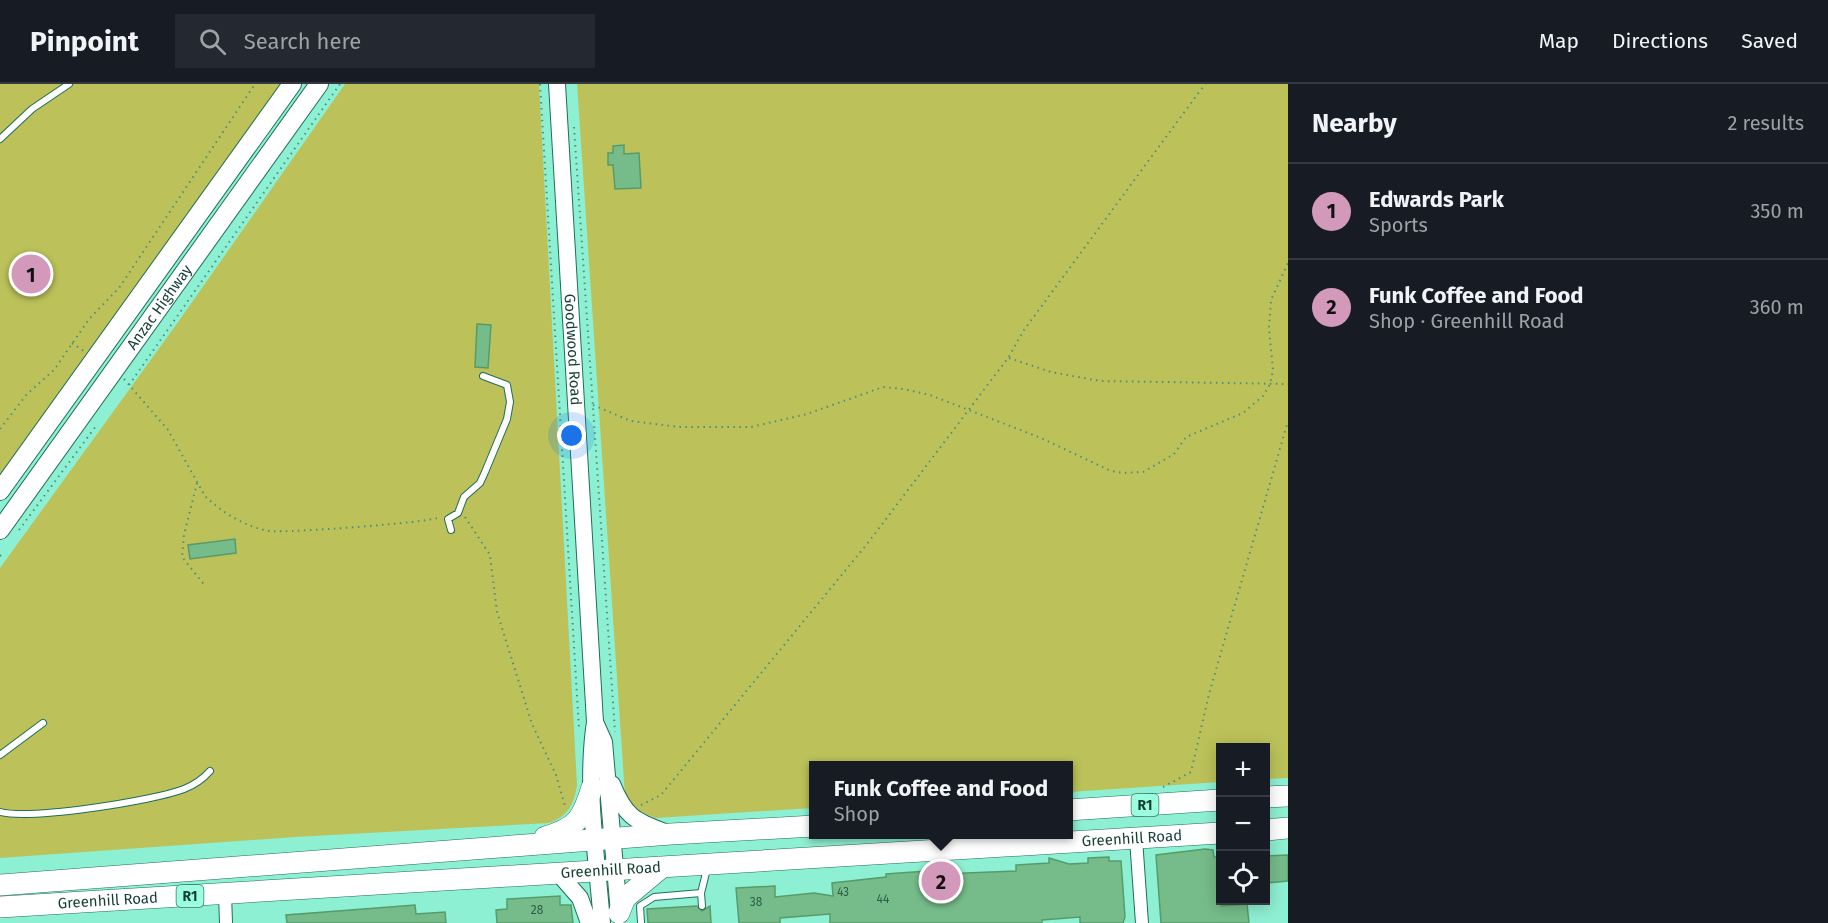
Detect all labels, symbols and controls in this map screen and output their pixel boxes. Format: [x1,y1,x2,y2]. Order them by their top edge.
search box [175,14,595,68]
text: Pinpoint [30,25,139,58]
icon: search [196,25,229,58]
text: Search here [244,28,361,55]
text: Map [1539,28,1579,54]
text: Directions [1612,28,1708,54]
text: Saved [1741,28,1798,54]
text: Nearby [1312,108,1397,139]
text: 2 results [1727,111,1804,135]
text: Edwards Park [1369,186,1504,213]
text: 1 [1327,199,1336,223]
text: 350 m [1750,199,1804,223]
text: Sports [1369,213,1428,237]
pin: 1 [12,252,51,297]
street label: Anzac Highway [123,261,196,353]
text: Funk Coffee and Food [1369,282,1584,309]
street label: Goodwood Road [561,293,585,406]
text: 2 [1326,295,1337,319]
text: 360 m [1750,295,1804,319]
text: Shop · Greenhill Road [1369,309,1564,333]
your location [557,421,586,450]
map controls [1216,743,1270,905]
button: + [1216,743,1270,797]
popup [809,761,1073,839]
text: Funk Coffee and Food [834,775,1048,802]
road number: R1 [1132,794,1158,816]
button: − [1216,797,1270,851]
text: Shop [834,802,880,826]
street label: Greenhill Road [1081,826,1183,850]
button: locate [1216,851,1270,905]
street label: Greenhill Road [560,858,662,882]
pin: 2 [922,858,960,904]
road number: R1 [176,885,204,907]
house number: 43 [837,885,849,899]
street label: Greenhill Road [57,888,158,912]
house number: 44 [877,892,890,906]
house number: 38 [750,895,763,909]
house number: 28 [531,903,544,917]

